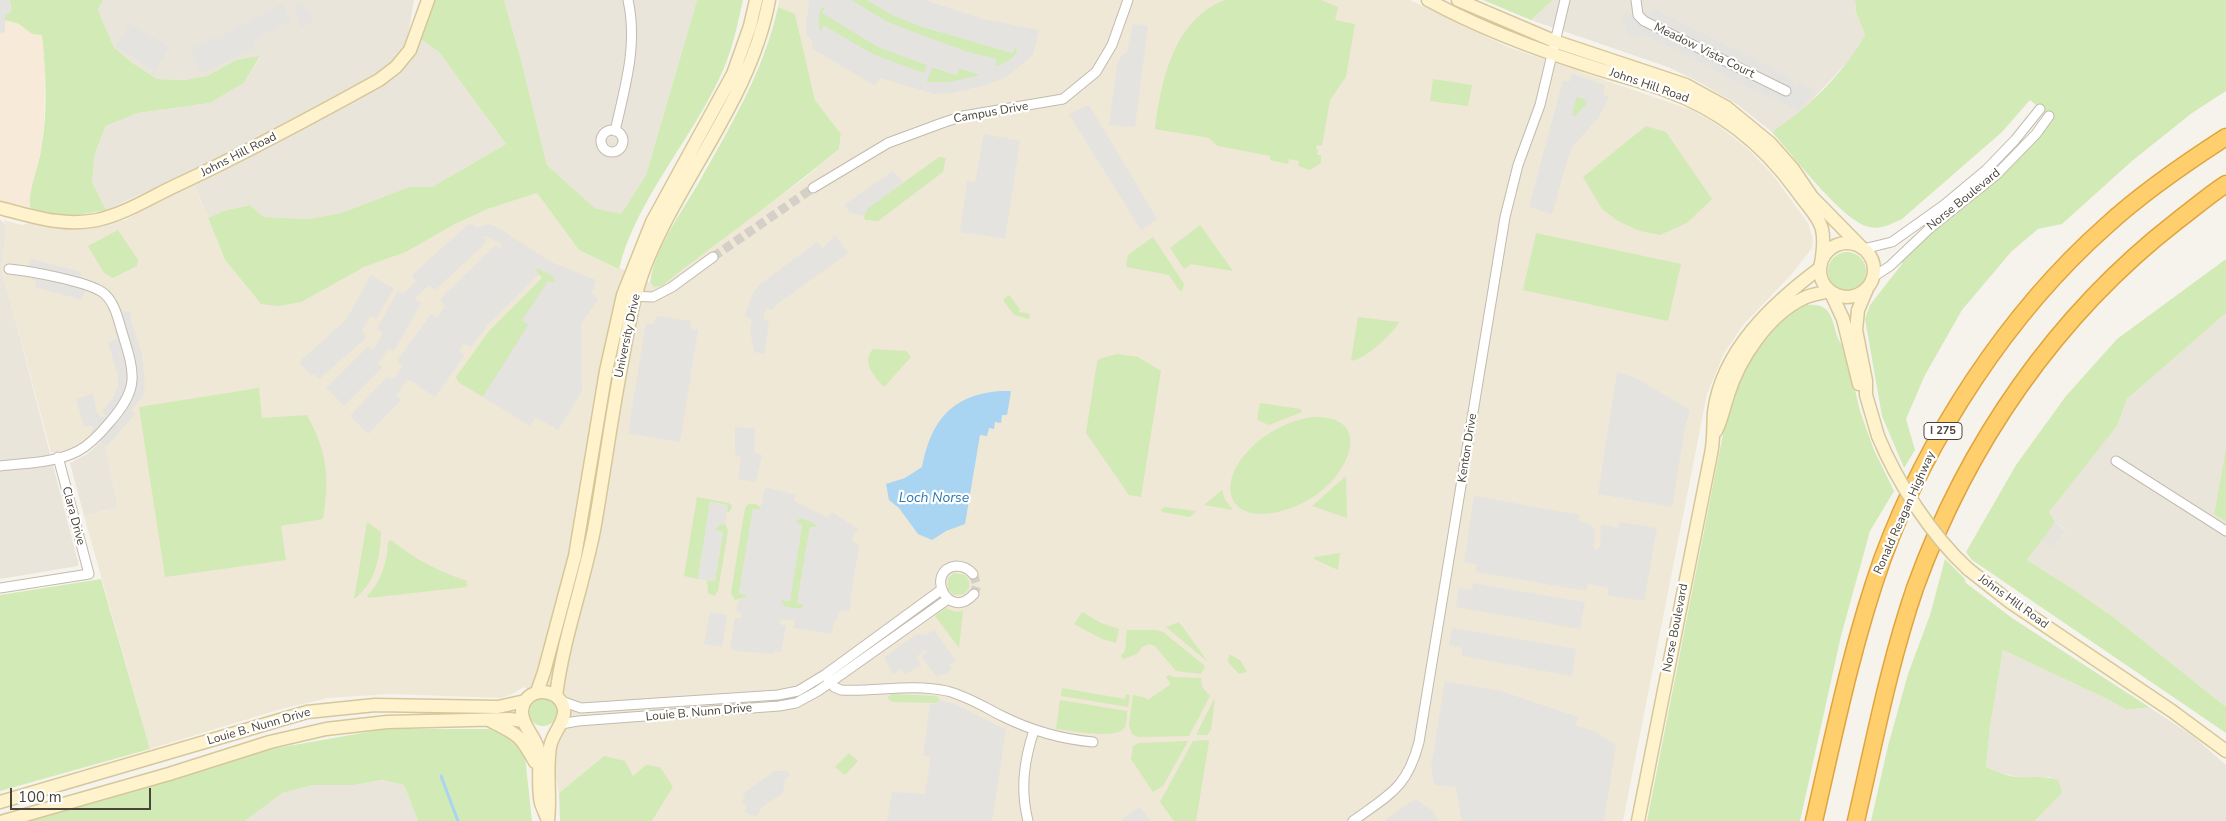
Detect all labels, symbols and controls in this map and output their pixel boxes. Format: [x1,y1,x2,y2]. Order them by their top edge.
street label: Meadow Vista Court [1651,20,1757,82]
street label: Johns Hill Road [1607,66,1691,106]
street label: Campus Drive [953,99,1029,127]
street label: Johns Hill Road [199,130,279,180]
street label: Norse Boulevard [1925,166,2003,234]
street label: University Drive [612,293,644,379]
street label: Kenton Drive [1455,412,1481,484]
road number: I 275 [1924,422,1962,440]
street label: Ronald Reagan Highway [1871,449,1939,577]
street label: Clara Drive [58,485,88,547]
water label: Loch Norse [899,491,969,507]
street label: Johns Hill Road [1975,572,2051,632]
street label: Norse Boulevard [1660,582,1692,674]
street label: Louie B. Nunn Drive [645,701,753,725]
street label: Louie B. Nunn Drive [206,705,312,749]
scale bar [12,778,154,810]
text: 100 m [18,787,62,807]

